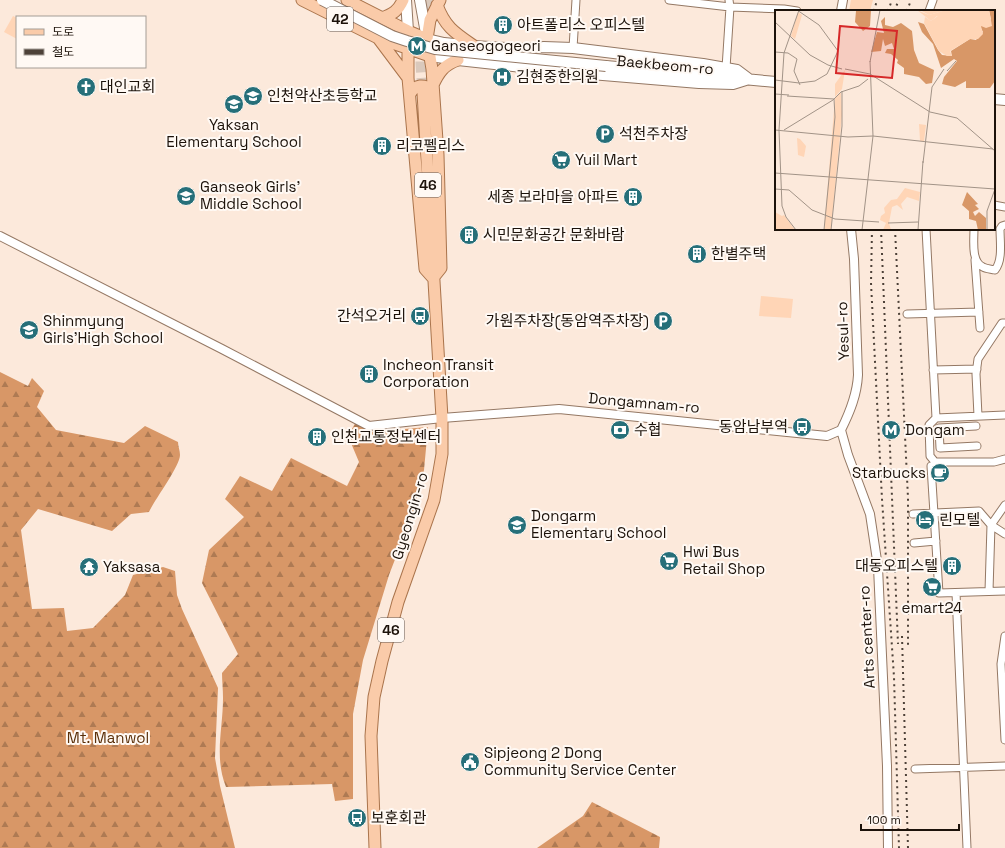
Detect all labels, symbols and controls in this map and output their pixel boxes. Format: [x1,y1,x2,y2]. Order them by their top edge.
road number: 42 [327,7,353,31]
inset map [775,10,995,230]
building icon: 아트폴리스 오피스텔 [492,14,514,36]
place label: 아트폴리스 오피스텔 [517,15,645,34]
legend [16,16,146,68]
text: 도로 [52,24,74,40]
metro station icon: Ganseogogeori [406,35,428,57]
place label: Ganseogogeori [431,36,541,55]
text: 철도 [52,44,74,60]
street label: Baekbeom-ro [616,51,714,78]
hospital icon: 김현중한의원 [491,66,513,88]
place label: 김현중한의원 [516,67,599,86]
church icon: 대인교회 [75,76,97,98]
place label: 대인교회 [100,77,155,96]
school or university icon: 인천약산초등학교 [242,85,264,107]
place label: 인천약산초등학교 [267,86,377,105]
school or university icon: Yaksan Elementary School [223,93,245,115]
place label: Yaksan Elementary School [166,115,302,151]
parking icon: 석천주차장 [594,123,616,145]
place label: 석천주차장 [619,124,688,143]
building icon: 리코펠리스 [371,135,393,157]
place label: 리코펠리스 [396,136,465,155]
supermarket icon: Yuil Mart [550,149,572,171]
place label: Yuil Mart [575,150,638,169]
road number: 46 [415,173,441,197]
place label: Ganseok Girls’ Middle School [200,177,302,213]
school or university icon: Ganseok Girls’ Middle School [175,185,197,207]
building icon: 세종 보라마을 아파트 [622,186,644,208]
place label: 세종 보라마을 아파트 [487,187,619,206]
building icon: 시민문화공간 문화바람 [458,224,480,246]
place label: 시민문화공간 문화바람 [483,225,625,244]
building icon: 한별주택 [686,243,708,265]
place label: 한별주택 [711,244,766,263]
street label: Yesul-ro [832,301,853,361]
bus stop icon: 간석오거리 [409,305,431,327]
place label: 간석오거리 [337,306,406,325]
parking icon: 가원주차장(동암역주차장) [652,310,674,332]
place label: Shinmyung Girls’High School [43,311,163,347]
place label: 가원주차장(동암역주차장) [486,311,649,331]
school or university icon: Shinmyung Girls’High School [18,319,40,341]
place label: Incheon Transit Corporation [383,355,494,391]
building icon: Incheon Transit Corporation [358,363,380,385]
street label: Dongamnam-ro [588,388,701,417]
bus stop icon: 동암남부역 [791,416,813,438]
place label: 동암남부역 [719,417,788,436]
bank icon: 수협 [609,419,631,441]
metro station icon: Dongam [880,419,902,441]
place label: 수협 [634,420,662,439]
place label: Dongam [905,420,965,439]
building icon: 인천교통정보센터 [306,426,328,448]
place label: 인천교통정보센터 [331,427,441,446]
cafe icon: Starbucks [929,462,951,484]
place label: Starbucks [852,463,926,482]
street label: Gyeongin-ro [387,470,432,562]
place label: Dongarm Elementary School [531,506,667,542]
hotel icon: 린모텔 [914,509,936,531]
place label: 린모텔 [939,510,980,529]
school or university icon: Dongarm Elementary School [506,514,528,536]
place label: Hwi Bus Retail Shop [683,542,765,578]
supermarket icon: Hwi Bus Retail Shop [658,550,680,572]
building icon: 대동오피스텔 [941,555,963,577]
temple icon: Yaksasa [78,556,100,578]
place label: 대동오피스텔 [855,556,938,575]
place label: Yaksasa [103,557,161,576]
supermarket icon: emart24 [921,576,943,598]
street label: Arts center-ro [854,585,879,689]
place label: emart24 [902,598,962,617]
road number: 46 [378,618,404,642]
park label: Mt. Manwol [67,728,149,747]
place label: Sipjeong 2 Dong Community Service Center [484,743,677,779]
public building icon: Sipjeong 2 Dong Community Service Center [459,751,481,773]
scale bar [861,806,959,832]
bus stop icon: 보훈회관 [346,807,368,829]
place label: 보훈회관 [371,808,426,827]
text: 100 m [867,812,901,828]

